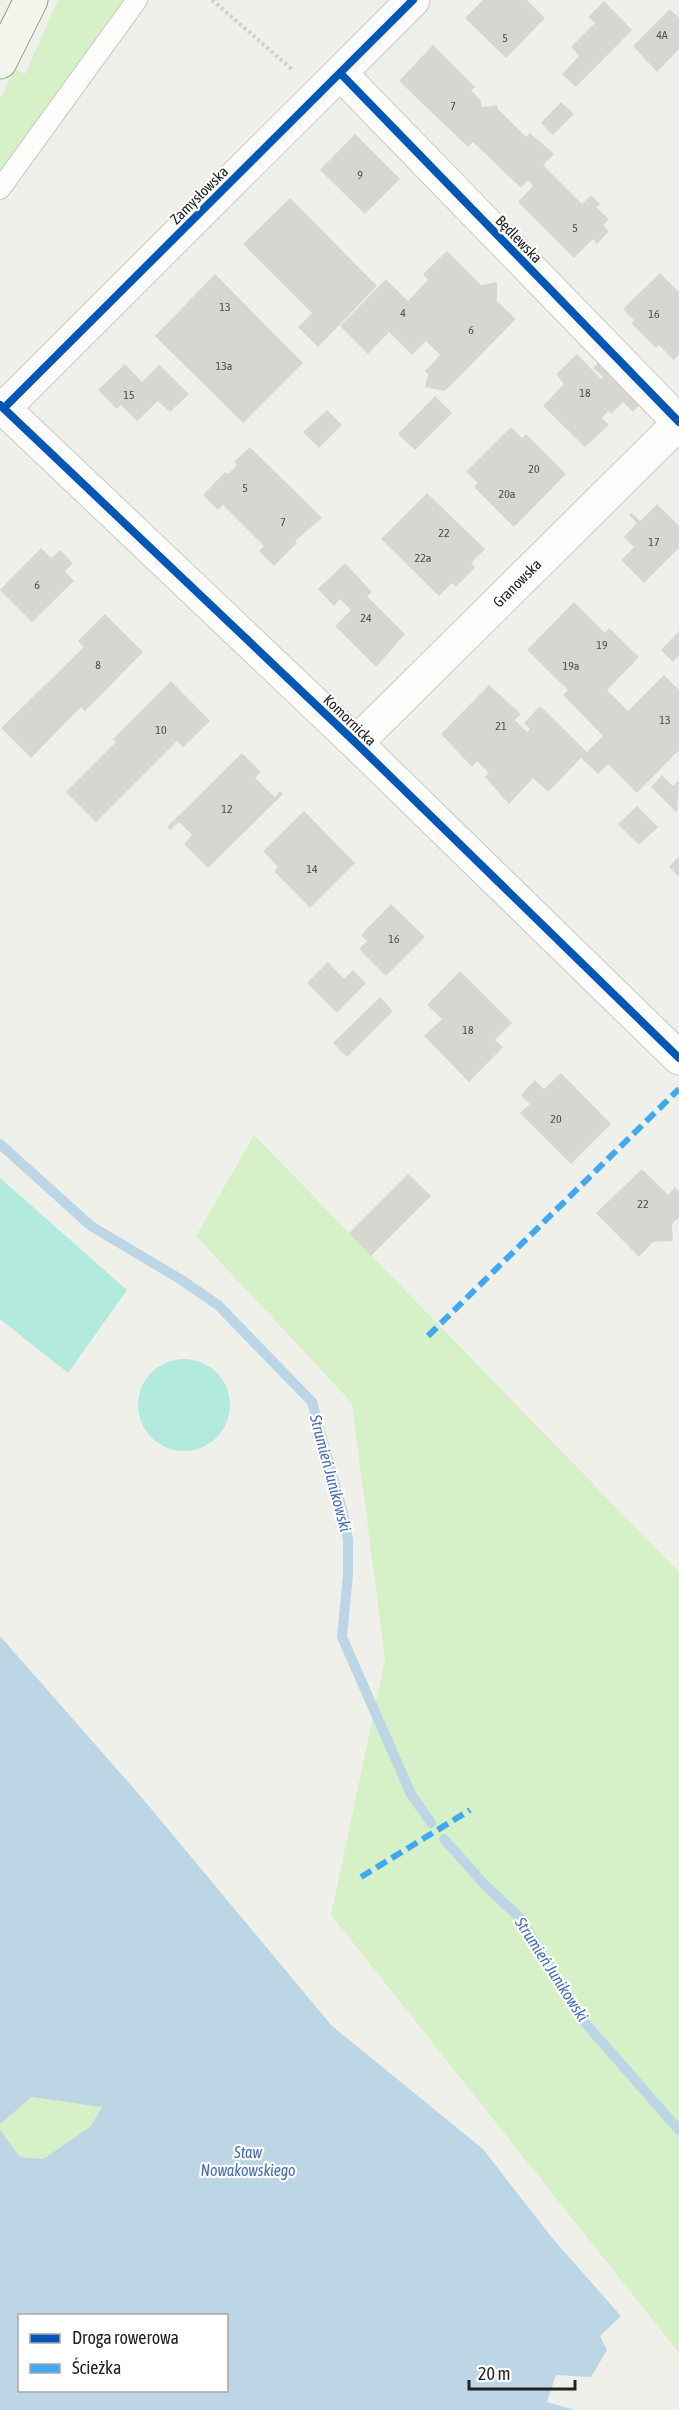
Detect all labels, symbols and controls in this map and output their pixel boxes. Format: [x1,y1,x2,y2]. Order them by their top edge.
house number: 4A [656,28,668,42]
house number: 5 [502,31,508,45]
house number: 7 [450,99,456,113]
street label: Zamysłowska [167,163,231,227]
house number: 9 [357,168,363,182]
street label: Będlewska [492,212,546,266]
house number: 5 [572,221,578,235]
house number: 13 [219,300,231,314]
house number: 4 [400,306,406,320]
house number: 16 [648,307,660,321]
house number: 6 [468,323,474,337]
house number: 13a [216,359,232,373]
house number: 18 [579,386,591,400]
house number: 15 [123,388,135,402]
house number: 20 [528,462,540,476]
house number: 5 [242,481,248,495]
house number: 20a [499,487,515,501]
house number: 7 [280,515,286,529]
house number: 22 [438,526,450,540]
house number: 17 [648,535,660,549]
house number: 22a [415,551,431,565]
street label: Granowska [489,555,545,611]
house number: 6 [34,578,40,592]
house number: 24 [360,611,372,625]
house number: 19 [596,638,608,652]
house number: 8 [95,658,101,672]
house number: 19a [563,659,579,673]
street label: Komornicka [320,691,380,749]
house number: 13 [659,713,671,727]
house number: 21 [495,719,507,733]
house number: 10 [155,723,167,737]
house number: 12 [221,802,233,816]
house number: 14 [306,862,318,876]
house number: 16 [388,932,400,946]
house number: 18 [462,1023,474,1037]
house number: 20 [550,1112,562,1126]
house number: 22 [637,1197,649,1211]
water label: Strumień Junikowski [307,1412,355,1534]
water label: Strumień Junikowski [511,1913,592,2024]
water label: Staw Nowakowskiego [201,2143,295,2180]
legend [18,2314,228,2392]
text: Droga rowerowa [72,2327,179,2348]
scale bar [469,2353,576,2391]
text: Ścieżka [72,2357,121,2378]
text: 20 m [478,2363,510,2384]

